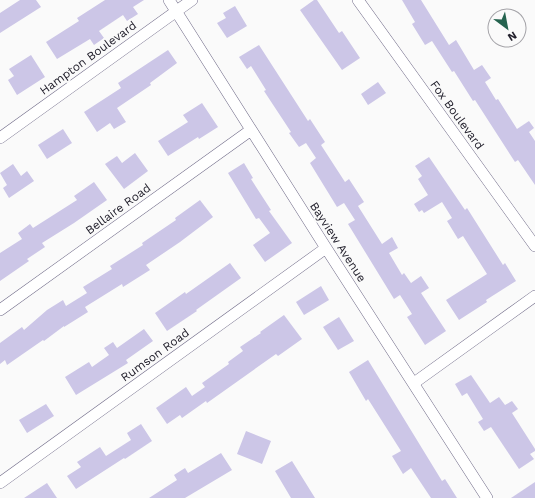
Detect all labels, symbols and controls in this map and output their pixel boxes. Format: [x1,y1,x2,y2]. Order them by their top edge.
north arrow [487,8,527,48]
street label: Hampton Boulevard [37,18,139,98]
text: N [505,28,519,44]
street label: Fox Boulevard [427,78,487,152]
street label: Bellaire Road [83,181,153,237]
street label: Bayview Avenue [307,199,369,285]
street label: Rumson Road [118,326,192,384]

